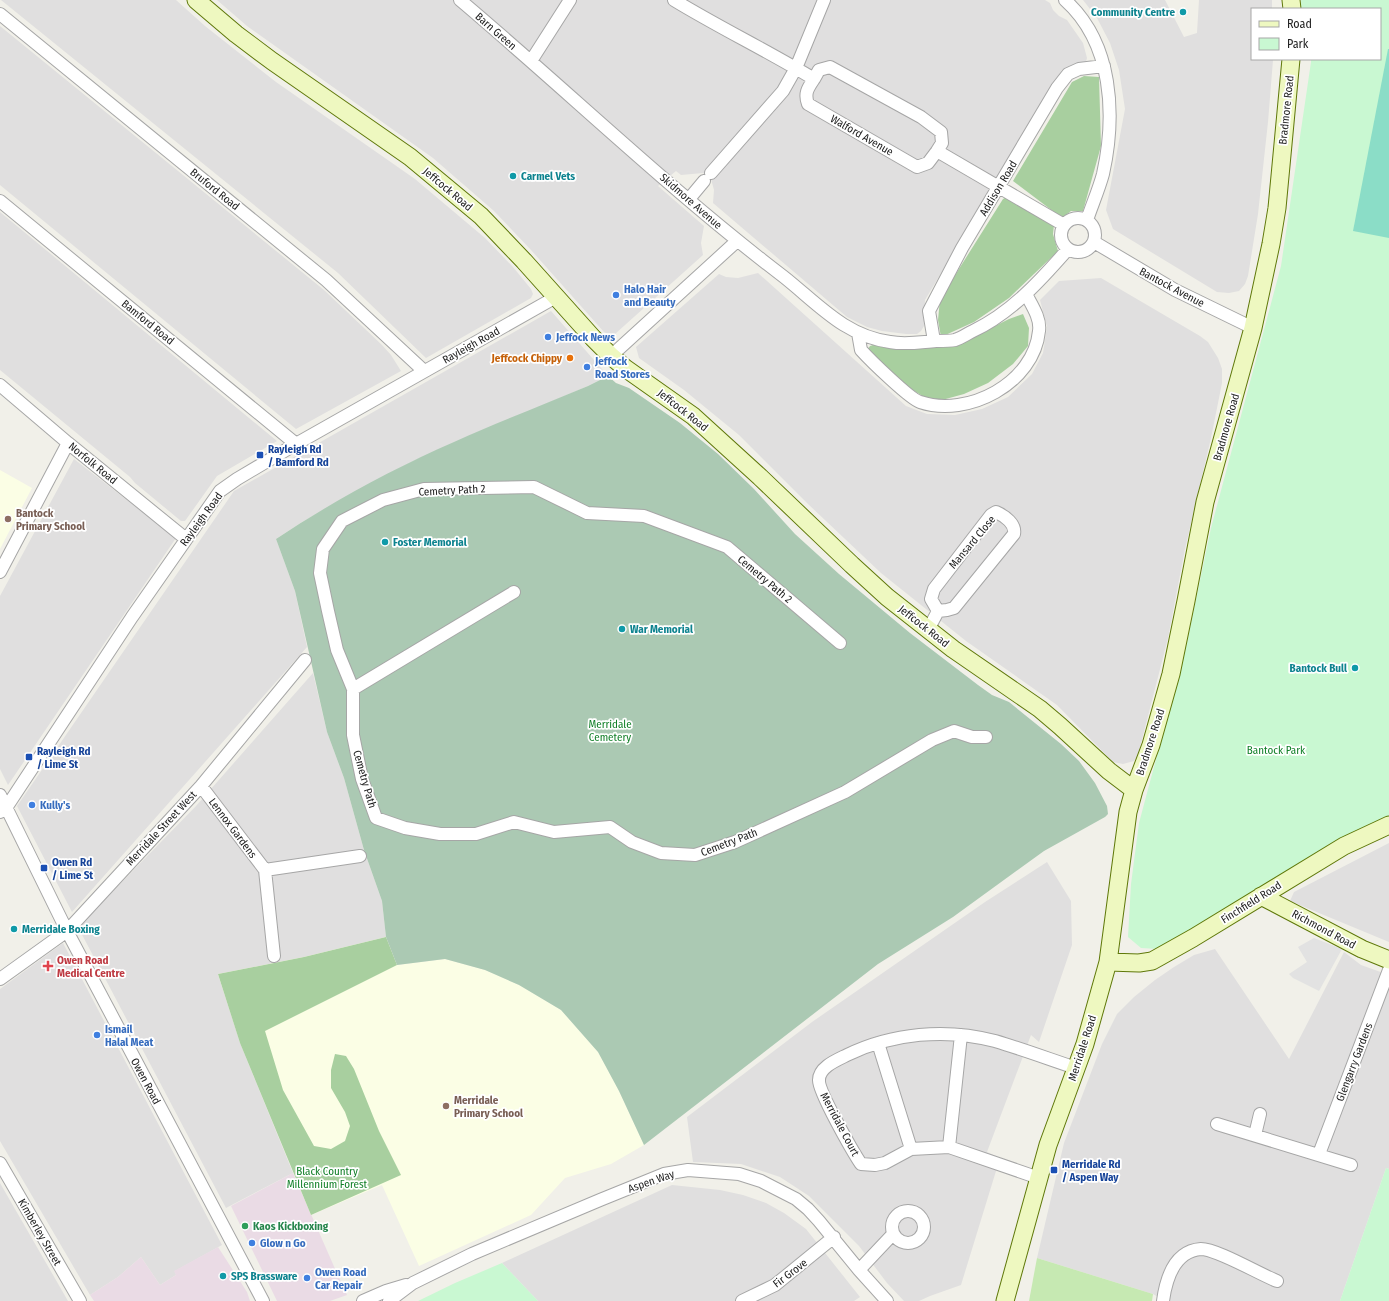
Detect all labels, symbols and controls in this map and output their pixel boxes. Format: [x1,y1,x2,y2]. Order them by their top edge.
place label: Community Centre [1091,6,1175,19]
marker: Community Centre [1178,7,1188,17]
legend [1251,8,1381,60]
street label: Barn Green [472,10,519,53]
text: Road [1287,17,1312,31]
text: Park [1287,37,1309,51]
street label: Bradmore Road [1276,75,1297,145]
street label: Walford Avenue [828,112,895,159]
street label: Addison Road [977,158,1020,218]
street label: Jeffcock Road [420,165,475,214]
street label: Bruford Road [187,166,242,213]
place label: Carmel Vets [521,170,575,183]
marker: Carmel Vets [508,171,518,181]
street label: Skidmore Avenue [657,171,724,232]
street label: Bantock Avenue [1137,265,1207,310]
place label: Halo Hair and Beauty [624,283,676,309]
marker: Halo Hair and Beauty [611,290,621,300]
street label: Bamford Road [119,297,177,347]
street label: Rayleigh Road [440,324,502,366]
place label: Jeffock News [555,331,615,344]
marker: Jeffock News [543,332,553,342]
place label: Jeffcock Chippy [491,352,563,365]
marker: Jeffcock Chippy [565,353,575,363]
place label: Jeffock Road Stores [594,355,650,381]
marker: Jeffock Road Stores [582,362,592,372]
street label: Jeffcock Road [655,387,711,434]
street label: Bradmore Road [1211,392,1242,462]
street label: Norfolk Road [66,440,120,487]
place label: Rayleigh Rd / Bamford Rd [268,443,329,469]
marker: Rayleigh Rd / Bamford Rd [255,450,265,460]
street label: Cemetry Path 2 [418,482,486,499]
street label: Rayleigh Road [178,490,225,549]
place label: Bantock Primary School [16,507,86,533]
street label: Mansard Close [946,513,998,572]
marker: Bantock Primary School [3,514,13,524]
place label: Foster Memorial [393,536,468,549]
marker: Foster Memorial [380,537,390,547]
street label: Cemetry Path 2 [735,553,795,606]
street label: Jeffcock Road [896,603,952,650]
place label: War Memorial [630,623,694,636]
marker: War Memorial [617,624,627,634]
place label: Bantock Bull [1290,662,1348,675]
marker: Bantock Bull [1350,663,1360,673]
street label: Bradmore Road [1134,707,1167,777]
park label: Merridale Cemetery [588,718,632,744]
park label: Bantock Park [1247,744,1306,757]
place label: Rayleigh Rd / Lime St [37,745,91,771]
street label: Cemetry Path [350,749,379,810]
marker: Rayleigh Rd / Lime St [24,752,34,762]
street label: Merridale Street West [123,788,200,868]
street label: Lennox Gardens [206,796,260,861]
place label: Kully's [40,799,70,812]
marker: Kully's [27,800,37,810]
street label: Cemetry Path [699,826,759,859]
place label: Owen Rd / Lime St [52,856,93,882]
marker: Owen Rd / Lime St [39,863,49,873]
street label: Finchfield Road [1219,879,1284,926]
street label: Richmond Road [1290,907,1358,952]
place label: Merridale Boxing [22,923,100,936]
marker: Merridale Boxing [9,924,19,934]
place label: Owen Road Medical Centre [57,954,125,980]
marker: Owen Road Medical Centre [42,960,54,972]
street label: Merridale Road [1066,1014,1099,1083]
street label: Glengarry Gardens [1334,1021,1376,1103]
place label: Ismail Halal Meat [105,1023,153,1049]
marker: Ismail Halal Meat [92,1030,102,1040]
street label: Owen Road [128,1056,163,1107]
street label: Merridale Court [817,1090,862,1159]
place label: Merridale Primary School [454,1094,524,1120]
marker: Merridale Primary School [441,1101,451,1111]
place label: Merridale Rd / Aspen Way [1062,1158,1121,1184]
park label: Black Country Millennium Forest [287,1165,368,1191]
marker: Merridale Rd / Aspen Way [1049,1165,1059,1175]
street label: Aspen Way [626,1167,676,1195]
street label: Kimberley Street [15,1197,64,1268]
place label: Kaos Kickboxing [253,1220,329,1233]
marker: Kaos Kickboxing [240,1221,250,1231]
place label: Glow n Go [260,1237,306,1250]
marker: Glow n Go [247,1238,257,1248]
street label: Fir Grove [771,1256,810,1290]
place label: Owen Road Car Repair [315,1266,366,1292]
place label: SPS Brassware [231,1270,298,1283]
marker: SPS Brassware [218,1271,228,1281]
marker: Owen Road Car Repair [302,1273,312,1283]

